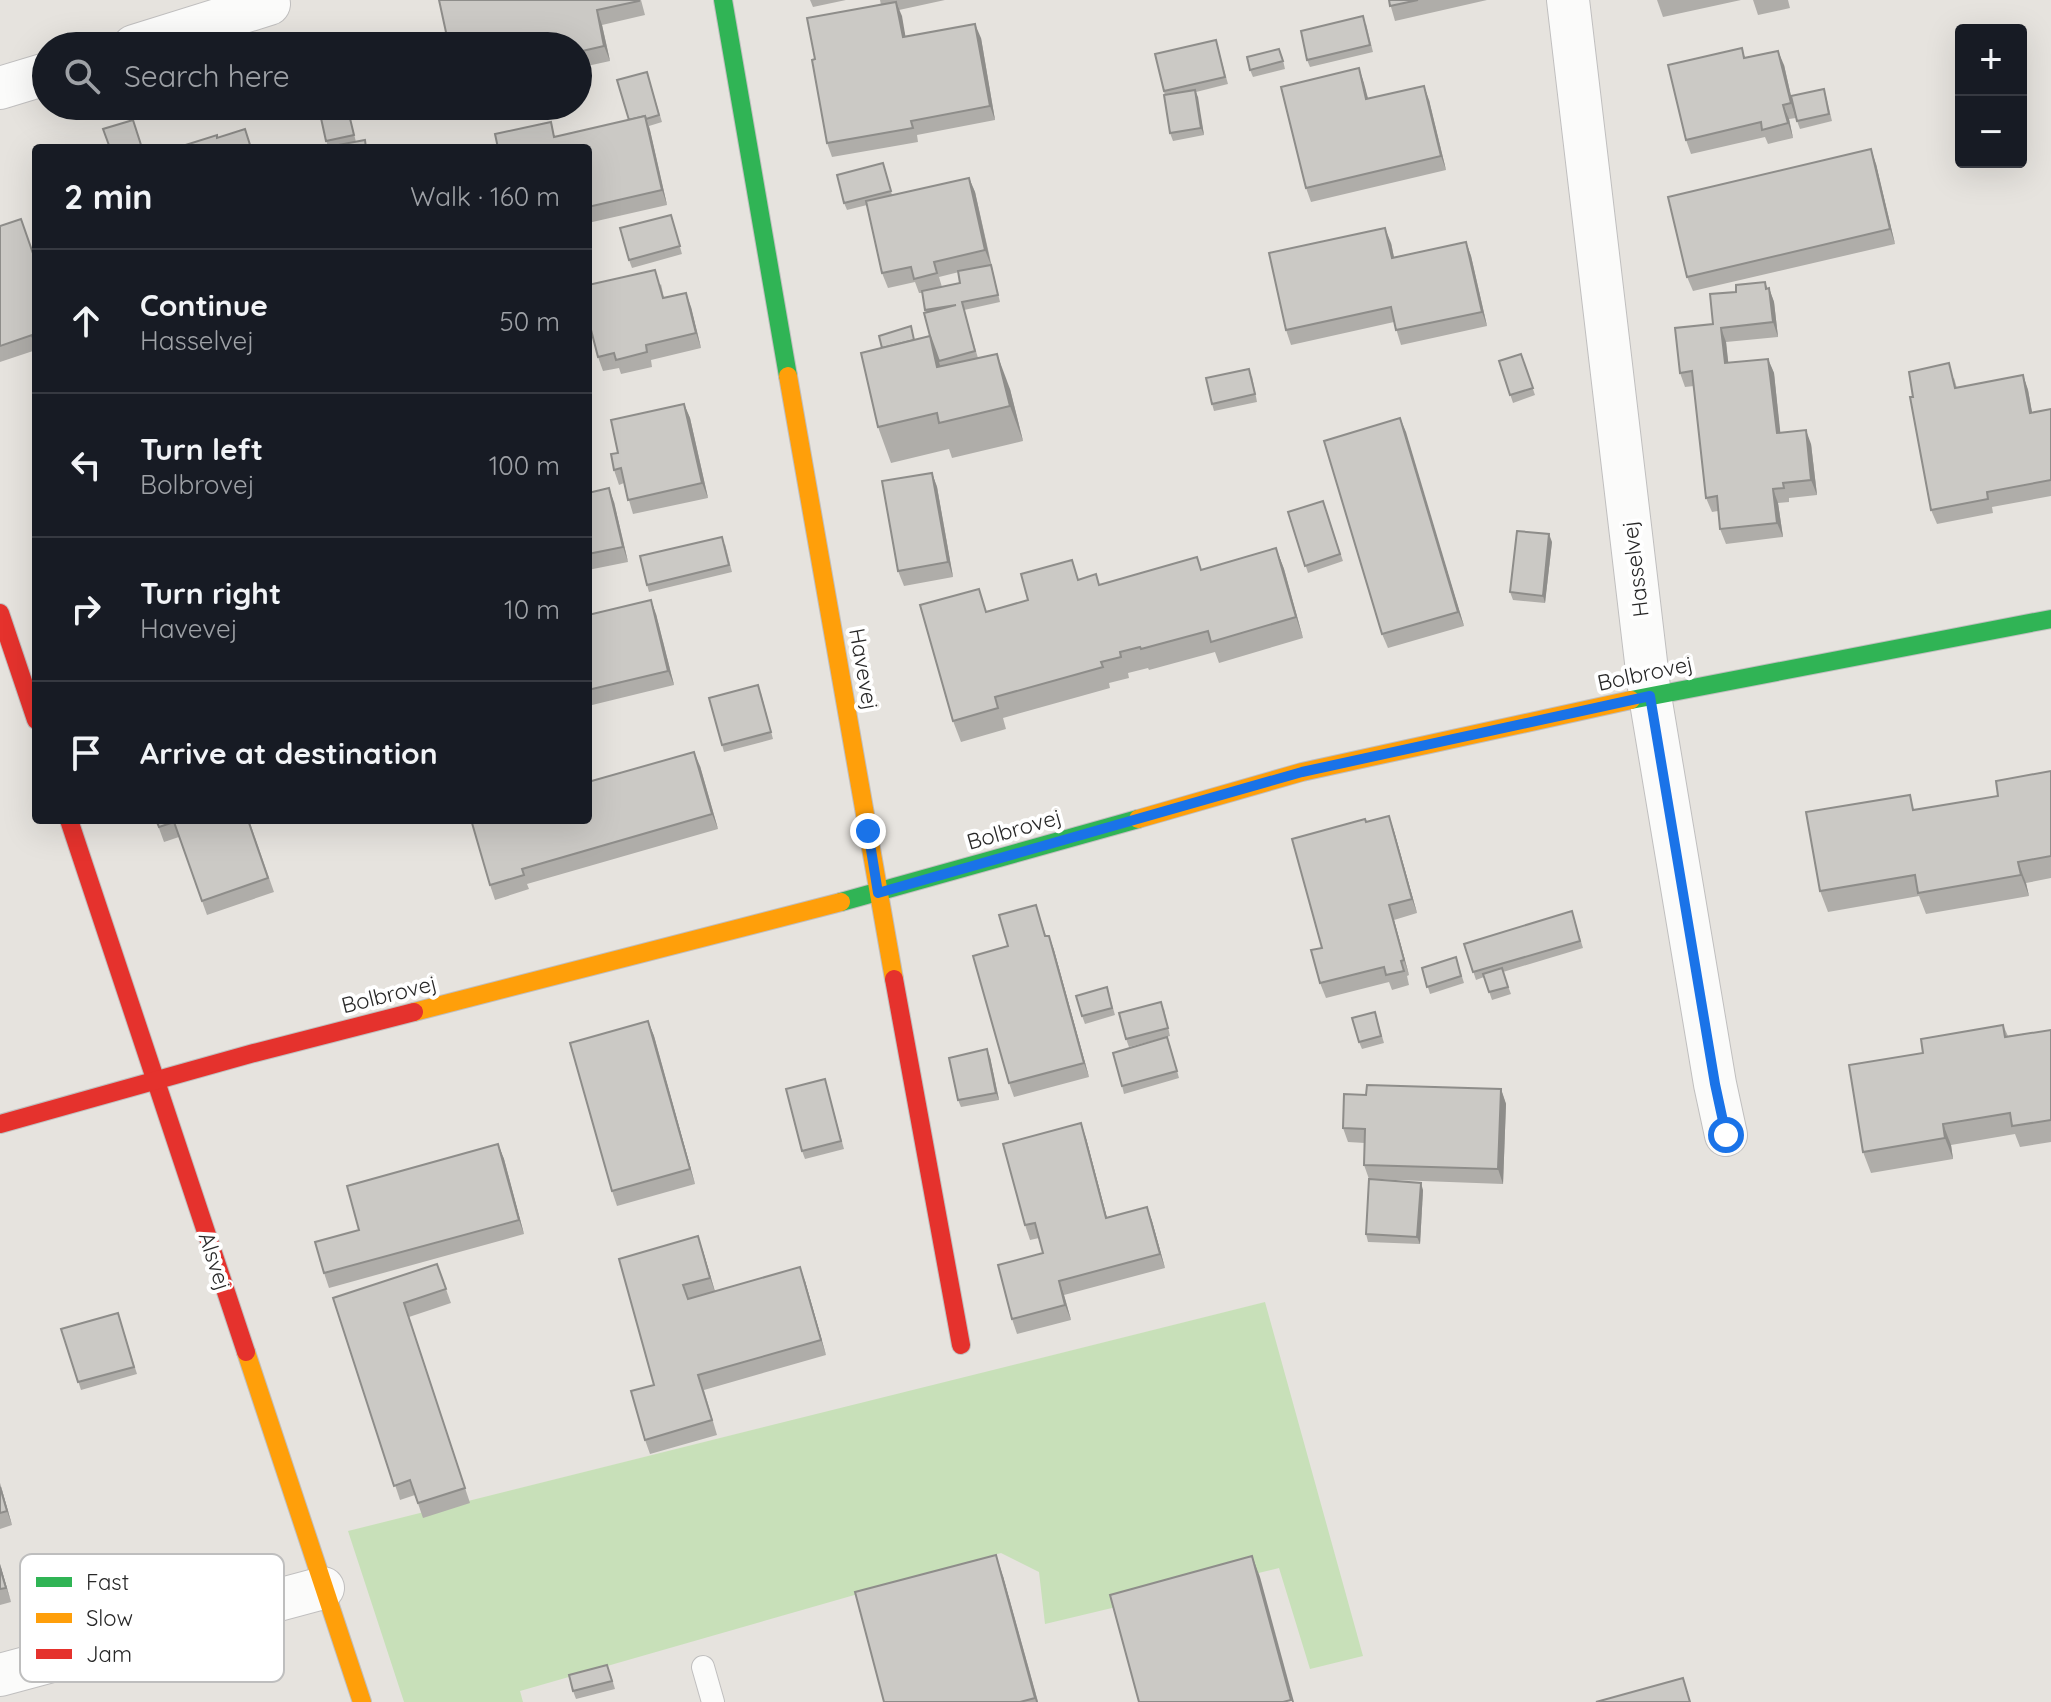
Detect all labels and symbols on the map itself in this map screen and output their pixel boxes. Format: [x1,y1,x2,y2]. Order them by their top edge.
street label: Hasselvej [1615,519,1655,619]
street label: Havevej [843,626,885,712]
street label: Bolbrovej [1595,649,1695,697]
street label: Bolbrovej [963,802,1065,856]
route end [850,813,886,849]
street label: Bolbrovej [339,969,439,1019]
route start [1708,1117,1744,1153]
street label: Alsvej [192,1228,238,1294]
legend [20,1554,284,1682]
text: Fast [86,1568,129,1596]
text: Slow [86,1604,133,1632]
text: Jam [86,1640,132,1668]

